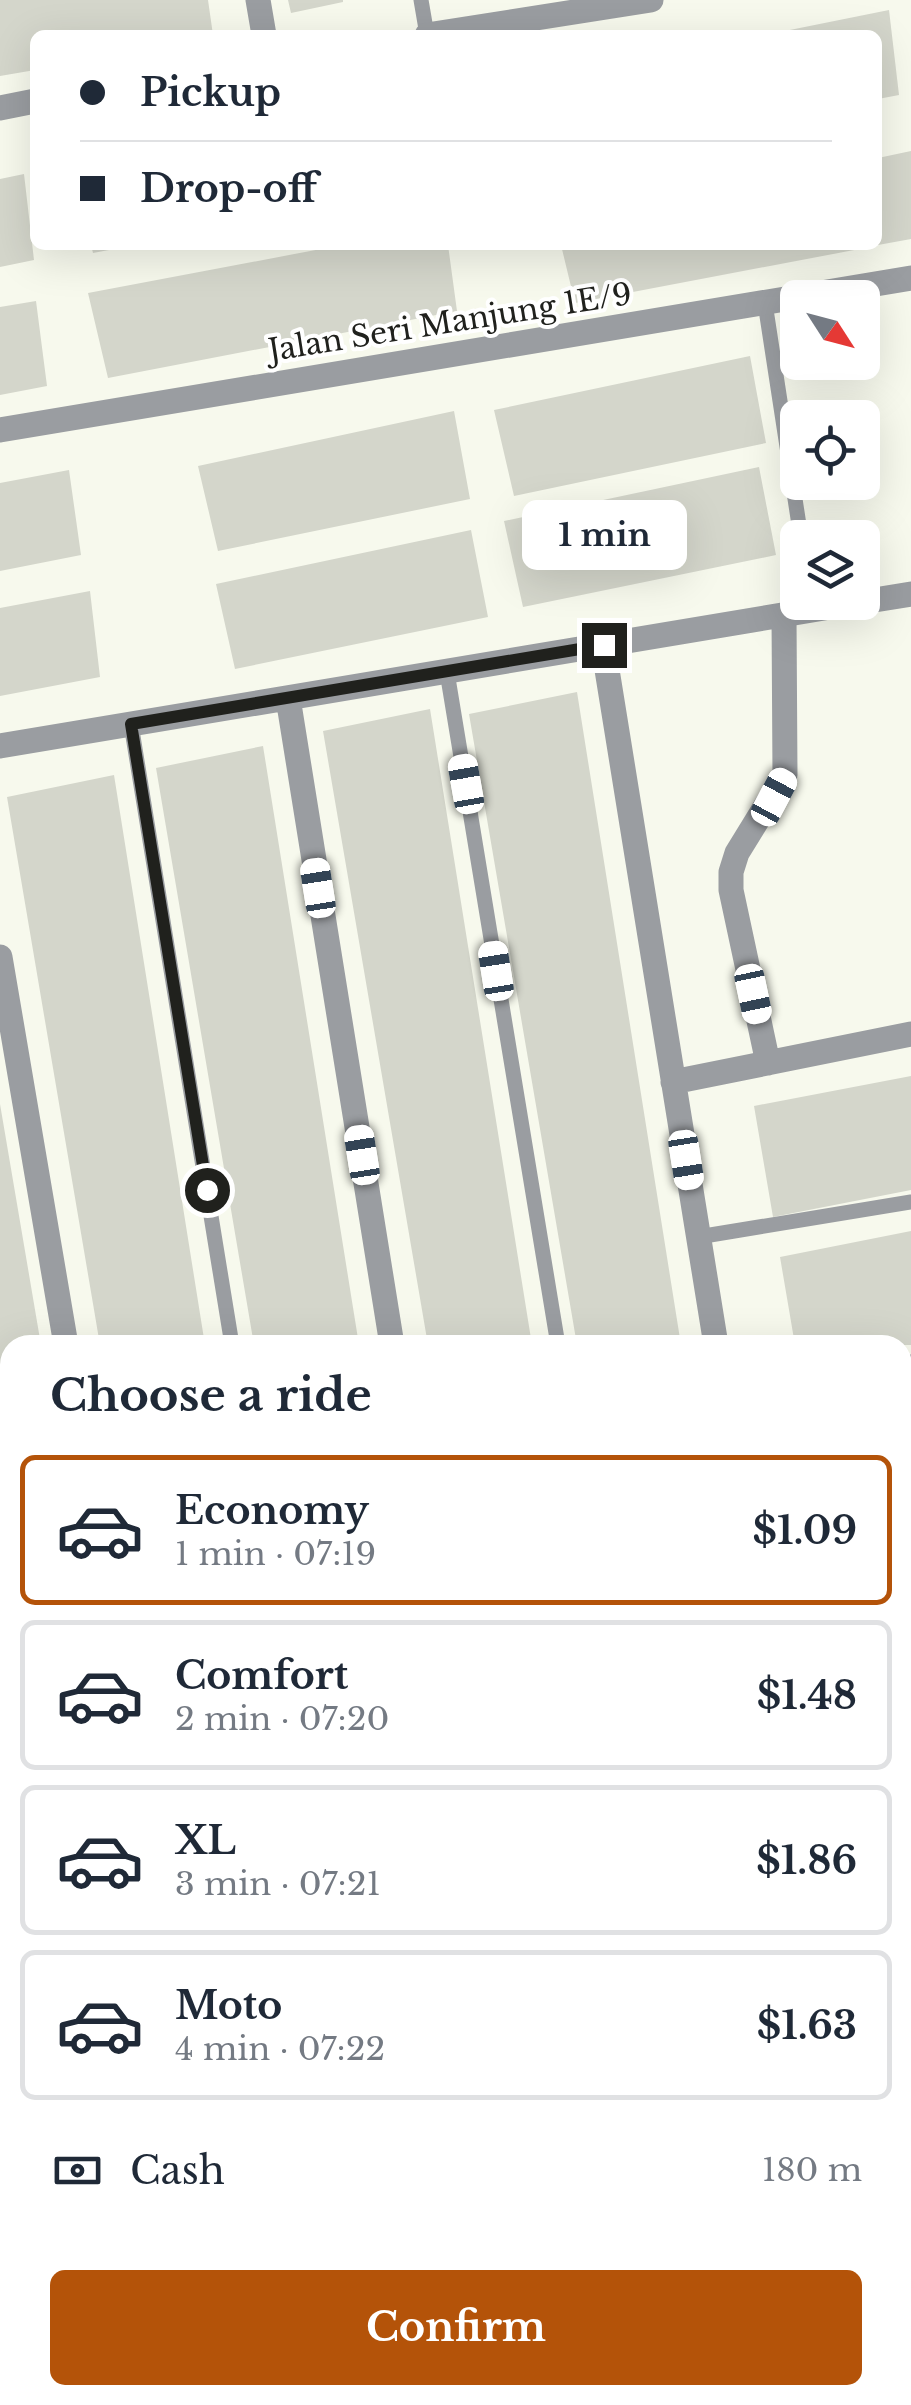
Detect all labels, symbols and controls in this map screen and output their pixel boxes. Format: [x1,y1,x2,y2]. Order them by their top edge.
text: Pickup [140,69,281,116]
text: Drop-off [140,165,317,212]
street label: Jalan Seri Manjung 1E/9 [262,275,634,370]
north arrow [780,280,880,380]
map controls [780,280,880,620]
button: locate [780,400,880,500]
callout: 1 min [522,500,686,570]
text: 1 min [558,515,651,555]
button: layers [780,520,880,620]
route end [582,623,627,668]
car [446,752,486,816]
car [747,763,801,831]
car [298,856,338,920]
car [476,939,516,1003]
car [732,962,774,1026]
car [342,1123,382,1187]
car [666,1128,706,1192]
route start [185,1168,230,1213]
text: Choose a ride [50,1367,372,1423]
icon: car [55,1485,145,1575]
text: Economy [175,1487,369,1534]
text: $1.09 [753,1507,857,1554]
text: 1 min · 07:19 [175,1534,376,1574]
icon: car [55,1650,145,1740]
text: Comfort [175,1652,348,1699]
text: $1.48 [757,1672,857,1719]
text: 2 min · 07:20 [175,1699,389,1739]
icon: car [55,1815,145,1905]
text: XL [175,1817,236,1864]
text: $1.86 [756,1837,857,1884]
text: 3 min · 07:21 [175,1864,381,1904]
icon: car [55,1980,145,2070]
text: Moto [175,1982,282,2029]
text: $1.63 [757,2002,857,2049]
text: 4 min · 07:22 [175,2029,385,2069]
icon: cash [50,2143,105,2198]
text: Cash [130,2147,225,2194]
text: 180 m [762,2150,862,2190]
button: Confirm [50,2270,862,2385]

